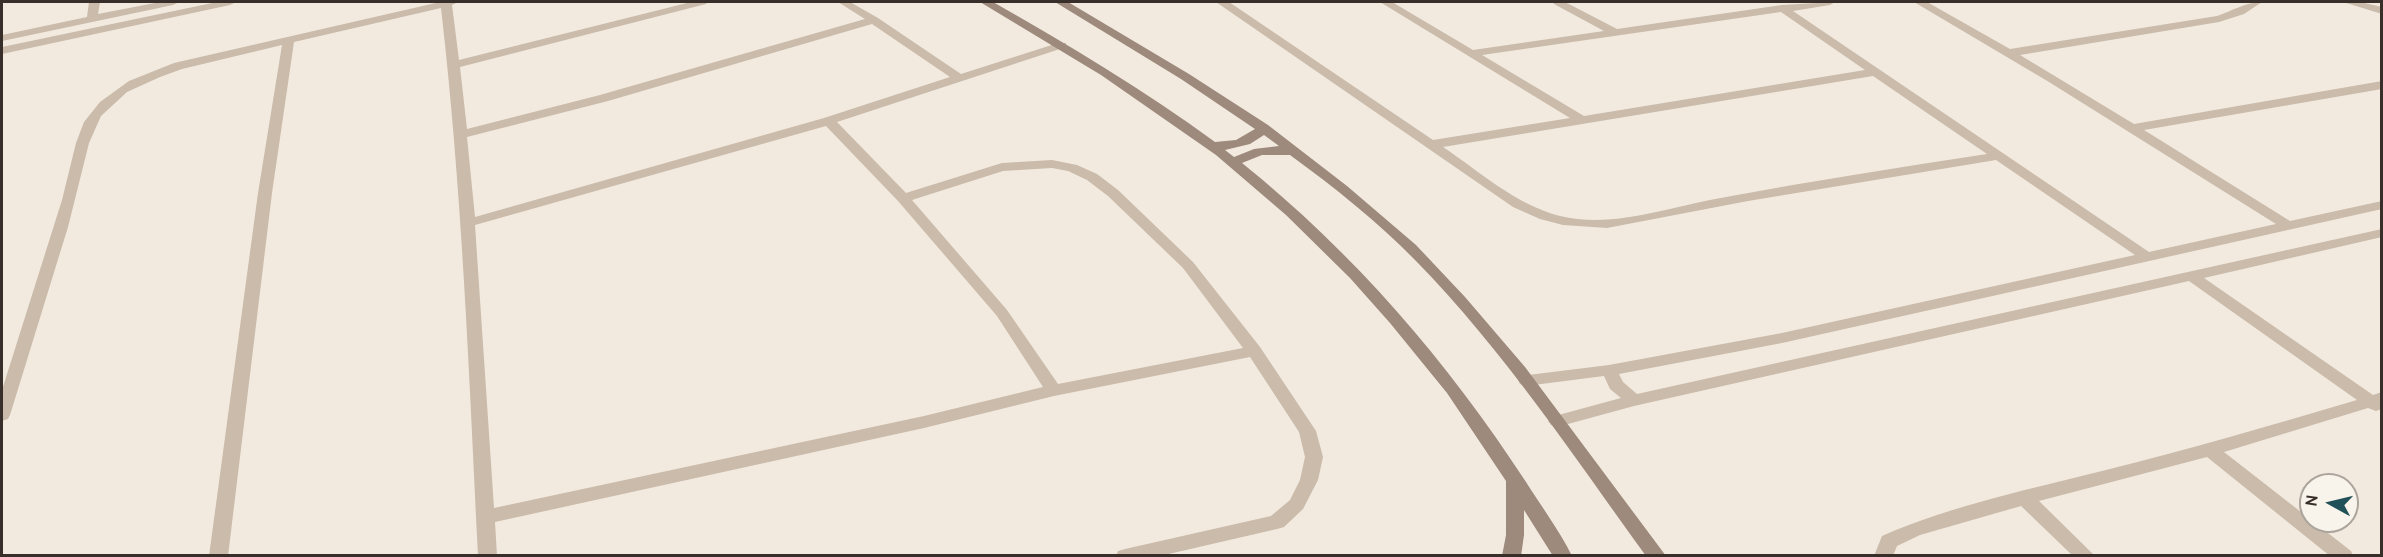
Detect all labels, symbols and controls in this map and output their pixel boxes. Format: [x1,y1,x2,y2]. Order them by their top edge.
north arrow [2299,473,2359,533]
text: N [2302,494,2324,508]

